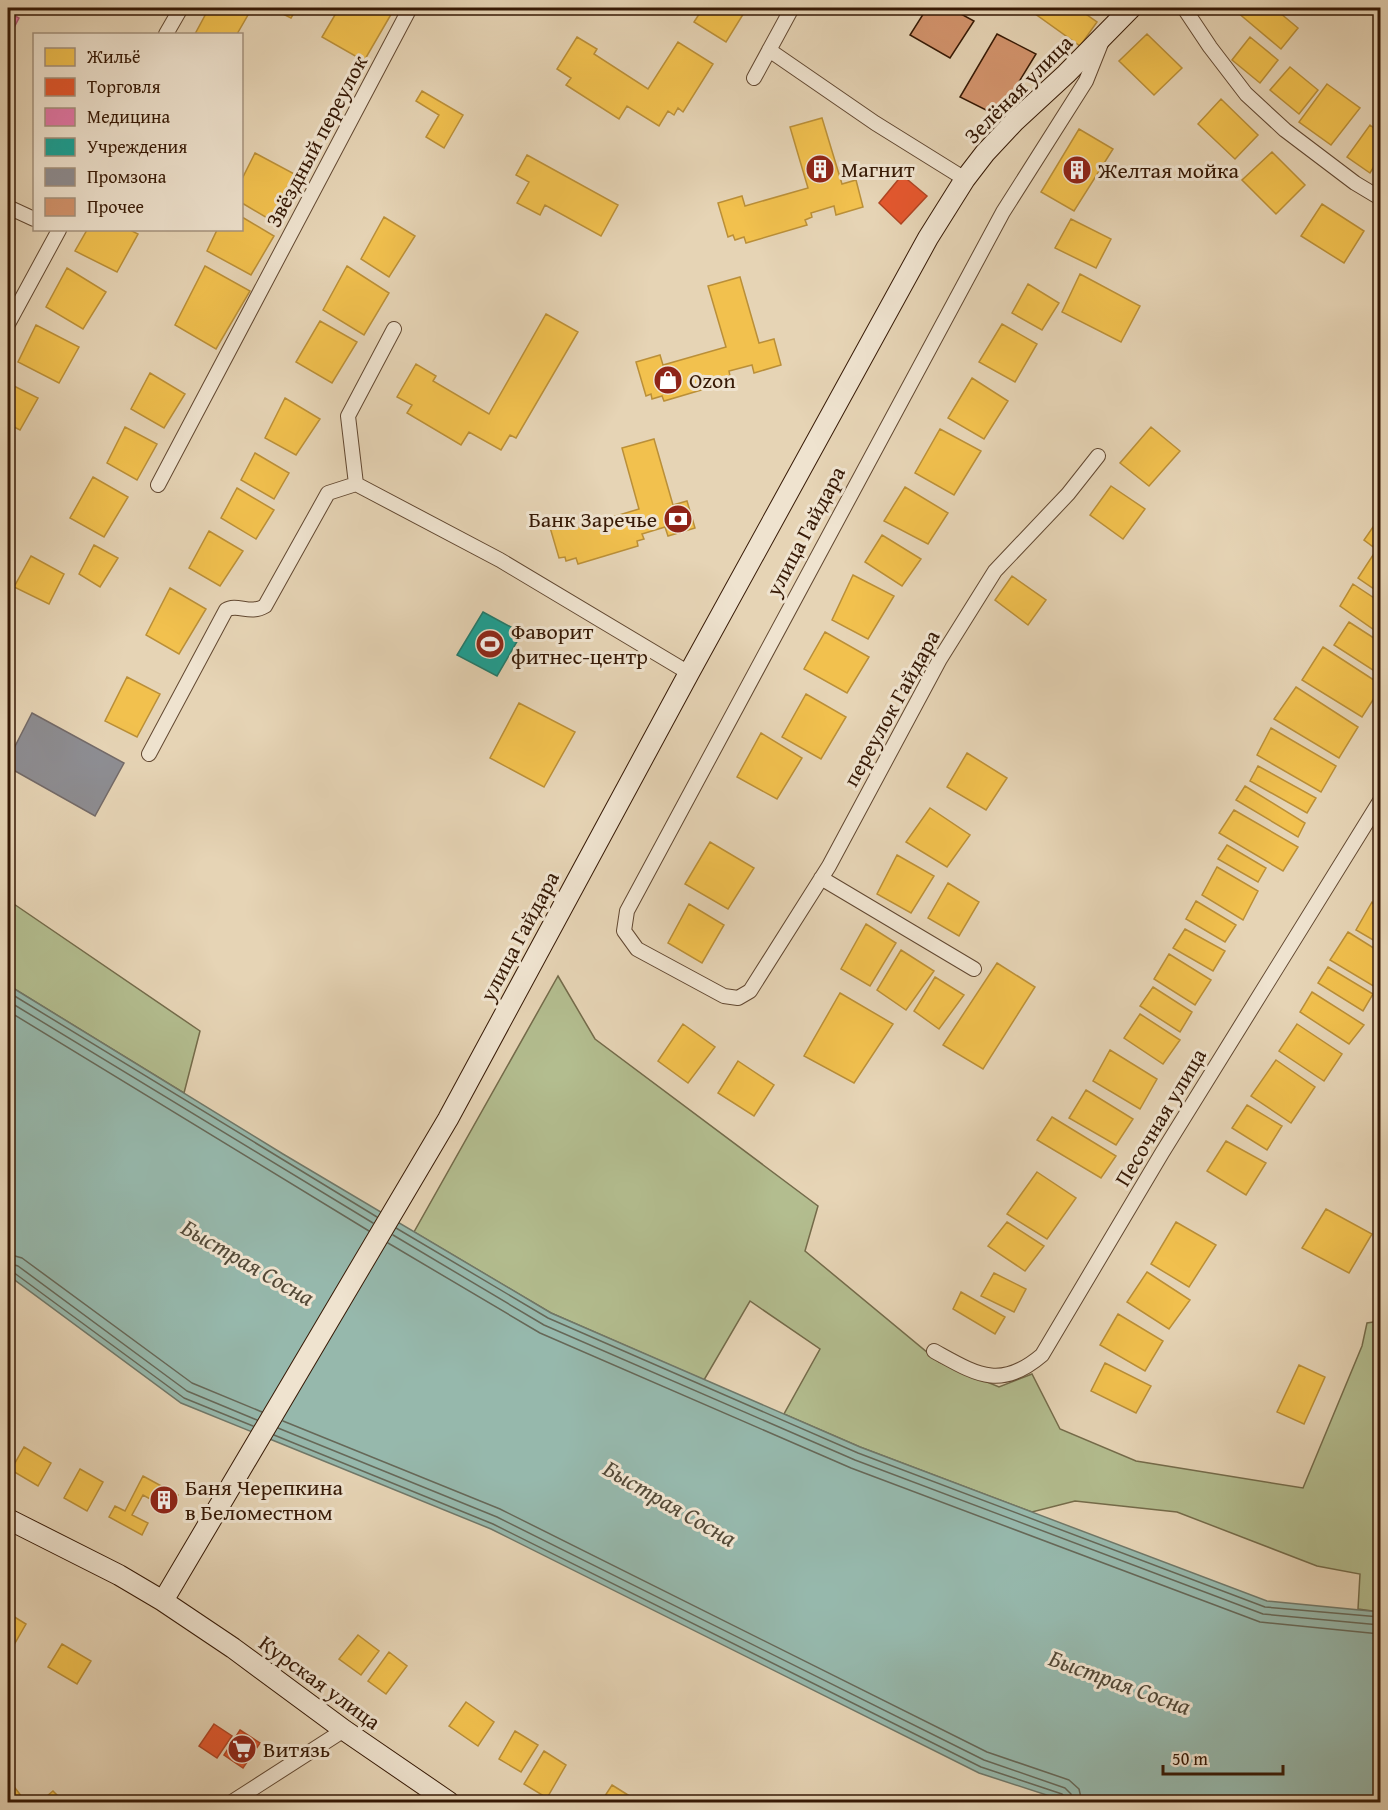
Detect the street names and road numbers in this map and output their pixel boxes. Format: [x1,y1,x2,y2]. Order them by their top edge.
street label: Зелёная улица [956,27,1080,151]
street label: Звёздный переулок [257,49,375,233]
street label: улица Гайдара [757,460,853,603]
street label: переулок Гайдара [835,623,948,792]
street label: улица Гайдара [471,865,567,1008]
street label: Песочная улица [1106,1042,1214,1192]
street label: Курская улица [252,1627,388,1737]

